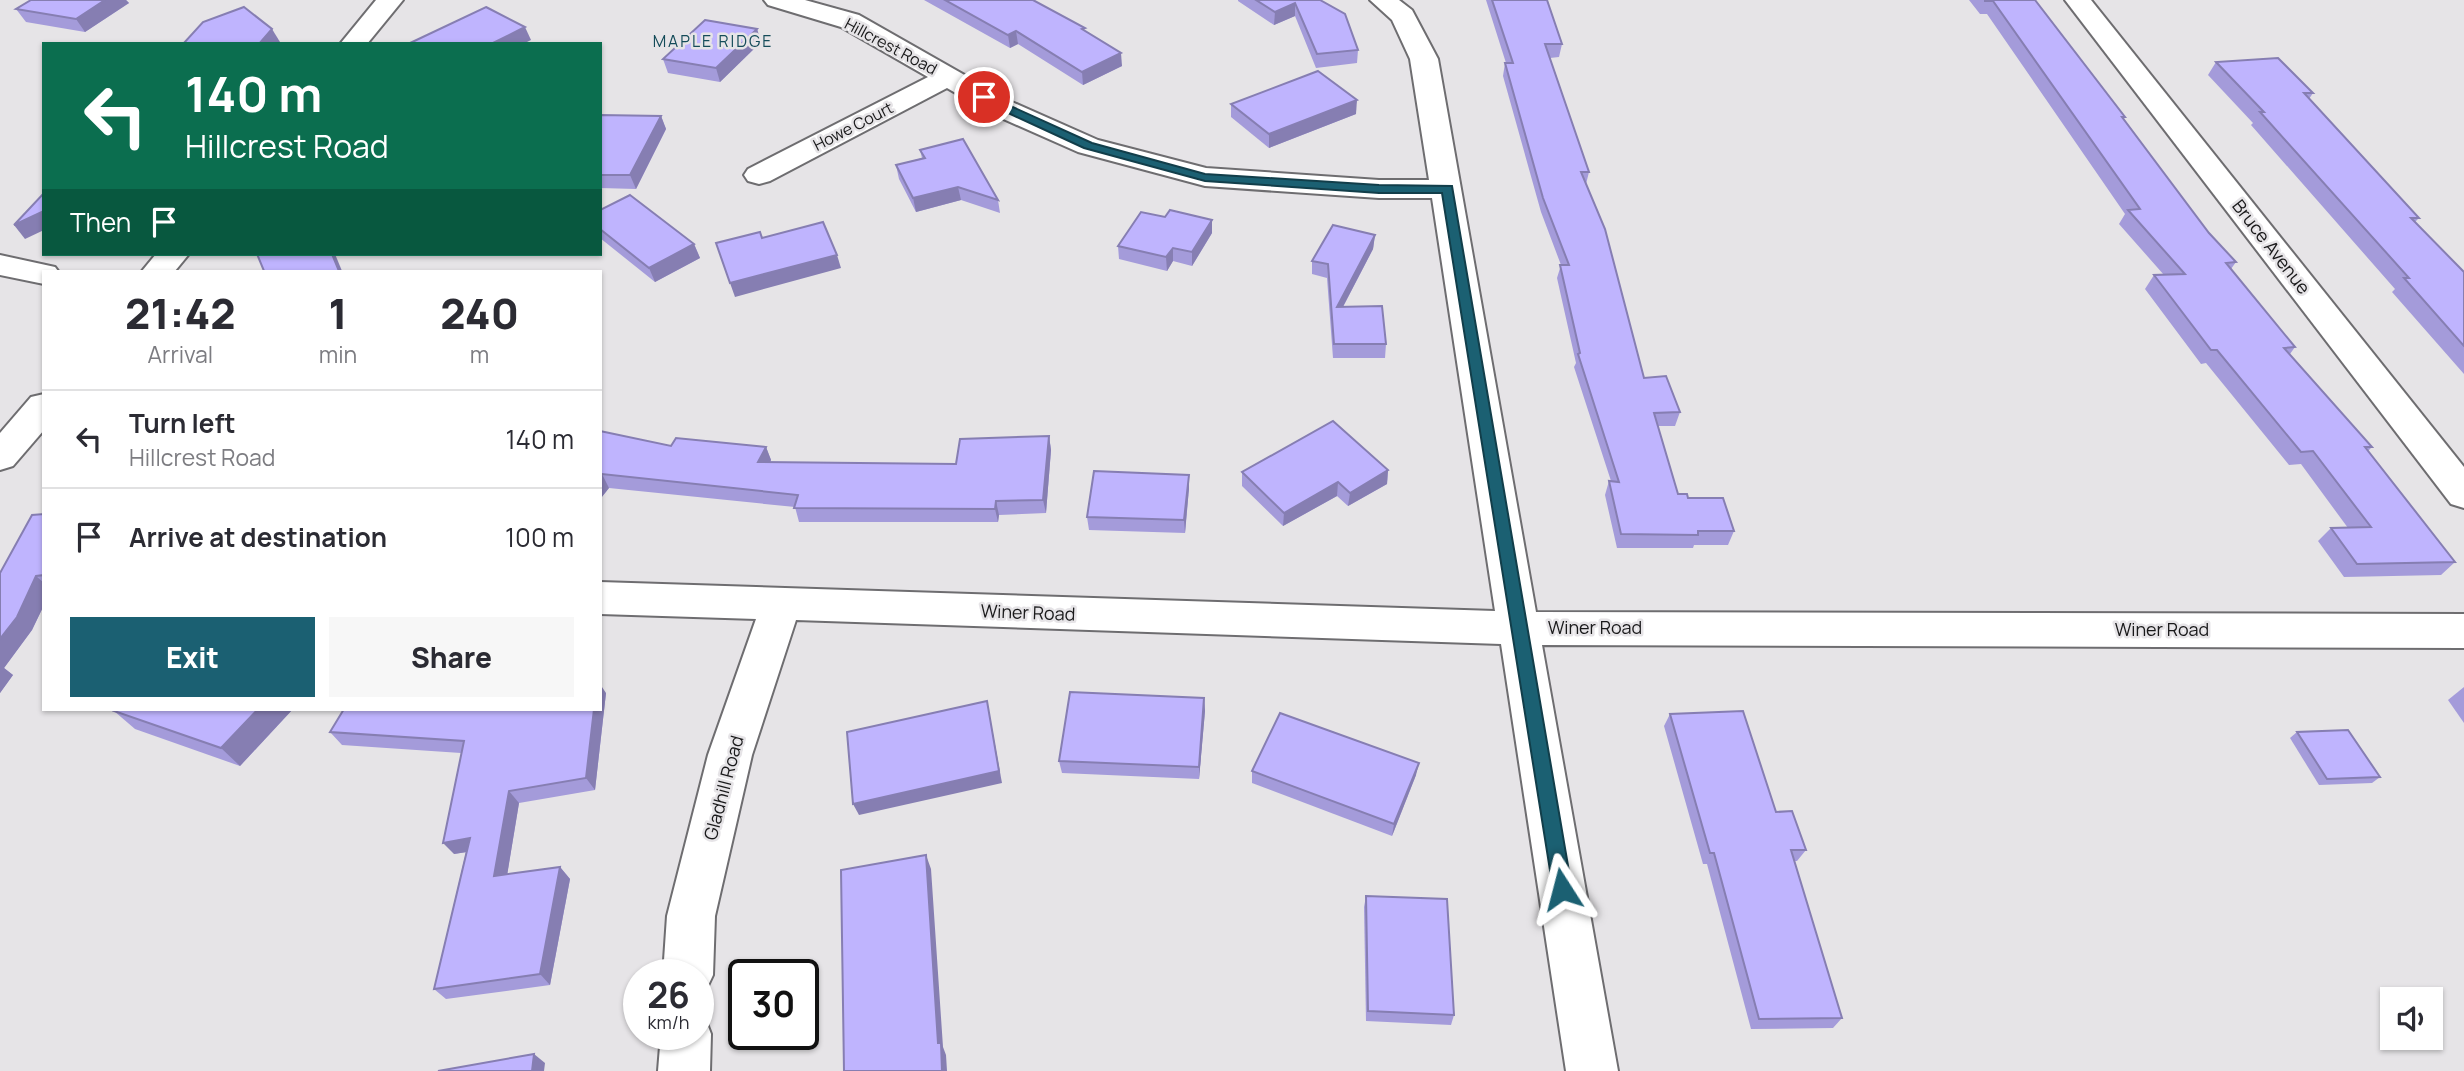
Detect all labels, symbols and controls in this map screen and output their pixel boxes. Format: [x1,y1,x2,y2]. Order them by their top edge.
street label: Hillcrest Road [841,12,941,80]
district label: MAPLE RIDGE [653,30,773,52]
text: 140 m [185,60,322,127]
pin [954,67,1014,127]
icon: left [70,70,161,161]
icon: arrive [965,78,1003,116]
street label: Howe Court [809,96,897,156]
text: Hillcrest Road [185,124,389,168]
street label: Bruce Avenue [2227,194,2316,299]
icon: arrive [145,203,183,241]
text: Then [70,204,131,240]
text: 21:42 [125,284,236,342]
text: 1 [328,284,348,342]
text: 240 [440,284,519,342]
text: Arrival [148,338,213,370]
text: min [319,338,357,370]
text: m [470,338,489,370]
text: Turn left [129,405,236,441]
icon: left [70,420,108,458]
text: 140 m [505,421,574,457]
text: Hillcrest Road [129,441,276,473]
icon: arrive [70,518,108,556]
text: Arrive at destination [129,519,387,555]
text: 100 m [505,519,574,555]
street label: Winer Road [980,598,1076,626]
street label: Winer Road [1548,615,1642,639]
button: Exit [70,617,315,697]
button: Share [329,617,574,697]
street label: Winer Road [2115,617,2209,641]
street label: Gladhill Road [698,733,748,843]
position arrow [1525,852,1599,926]
speed limit sign: 30 [728,959,819,1050]
text: 26 [647,971,690,1019]
map controls [2380,987,2443,1050]
button: sound [2380,987,2443,1050]
text: km/h [648,1010,689,1034]

